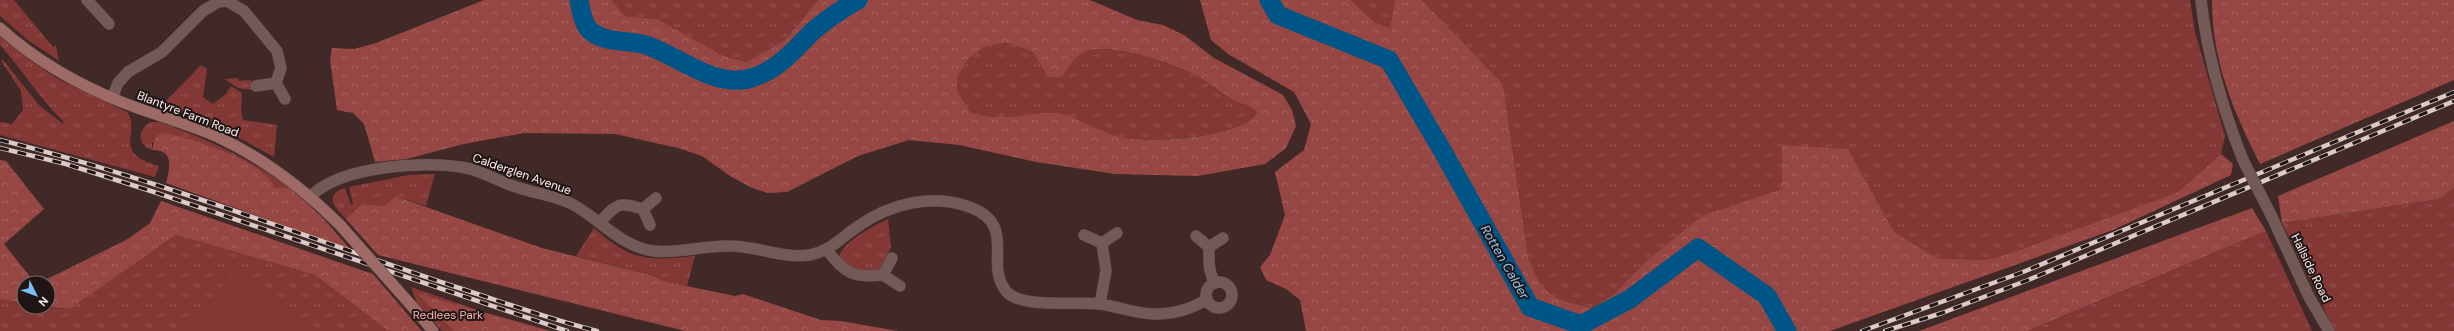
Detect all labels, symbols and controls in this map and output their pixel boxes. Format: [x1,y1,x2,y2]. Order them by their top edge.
street label: Blantyre Farm Road [135,87,241,141]
street label: Calderglen Avenue [470,150,574,198]
water label: Rotten Calder [1477,222,1534,303]
street label: Hallside Road [2287,231,2335,305]
north arrow [16,275,56,315]
text: N [36,294,51,309]
park label: Redlees Park [413,307,483,323]

